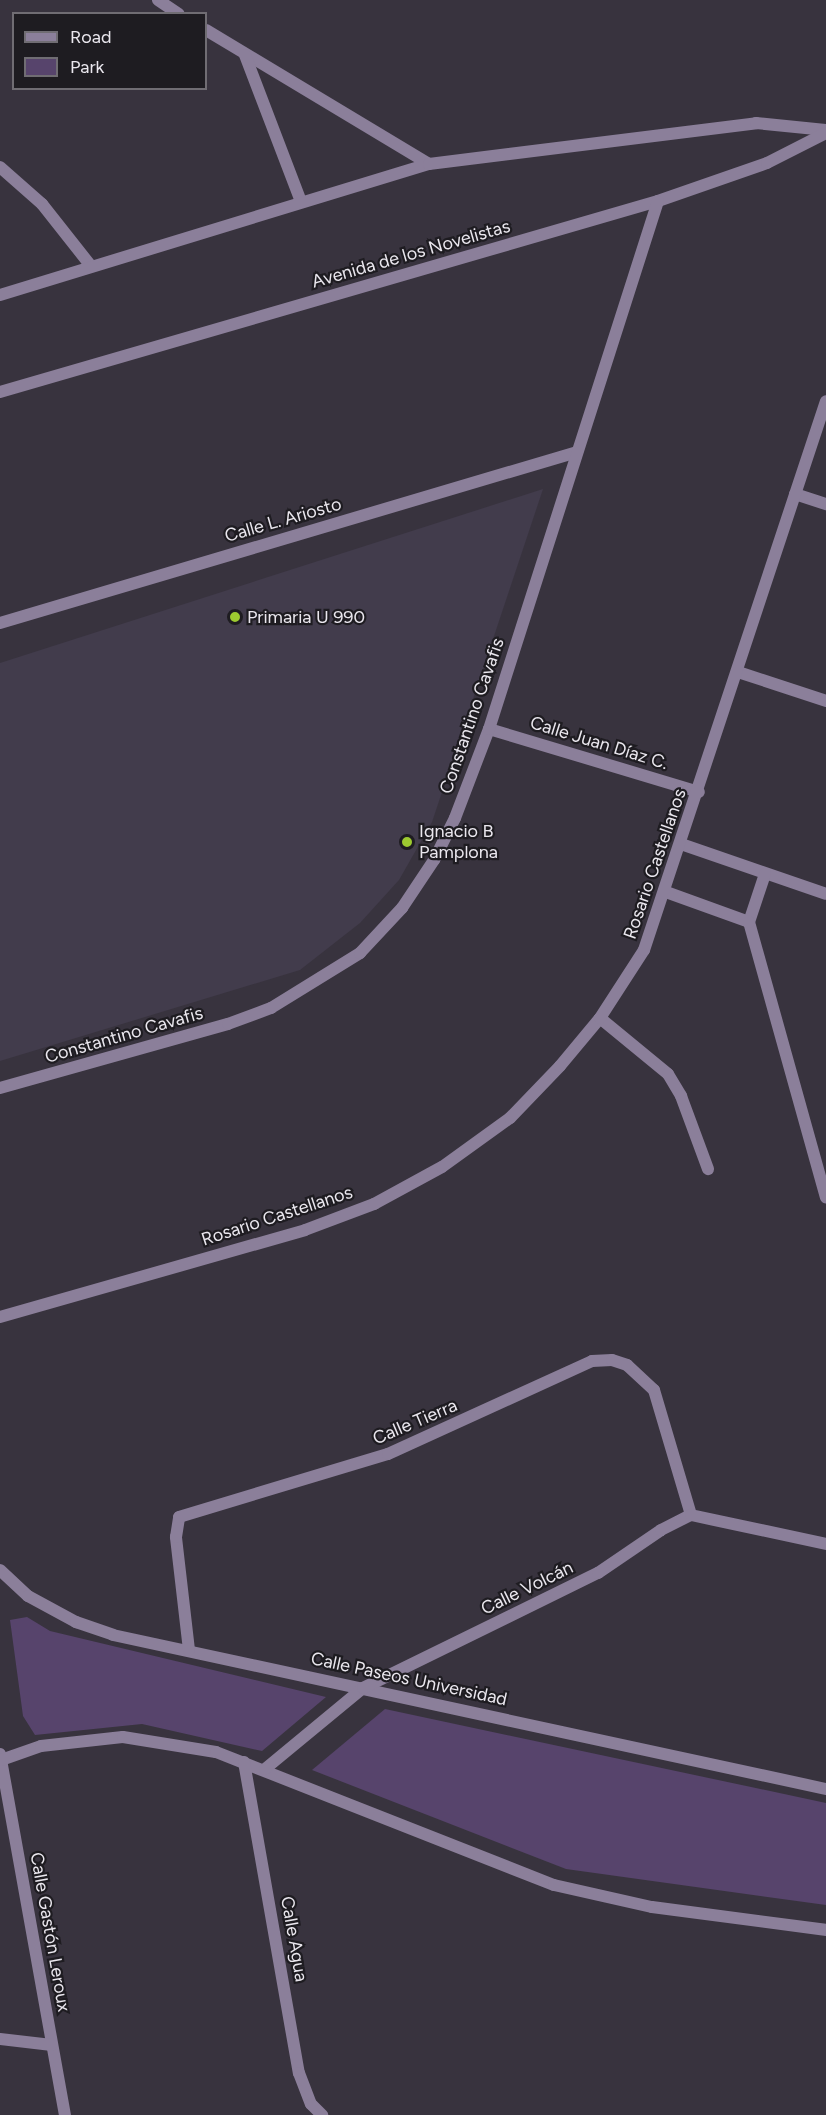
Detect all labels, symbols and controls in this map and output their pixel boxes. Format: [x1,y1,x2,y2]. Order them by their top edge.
legend [12,12,207,90]
text: Road [70,26,111,48]
text: Park [70,56,104,78]
street label: Avenida de los Novelistas [309,215,513,293]
street label: Calle L. Ariosto [222,493,344,547]
place label: Primaria U 990 [247,606,365,628]
marker: Primaria U 990 [228,610,242,624]
street label: Constantino Cavafis [435,635,509,797]
street label: Calle Juan Díaz C. [527,712,671,774]
street label: Rosario Castellanos [619,786,691,942]
place label: Ignacio B Pamplona [419,821,498,864]
marker: Ignacio B Pamplona [400,835,414,849]
street label: Constantino Cavafis [43,1002,205,1068]
street label: Rosario Castellanos [199,1181,355,1251]
street label: Calle Tierra [370,1395,460,1449]
street label: Calle Volcán [478,1556,576,1620]
street label: Calle Paseos Universidad [309,1648,509,1710]
street label: Calle Gastón Leroux [25,1851,75,2013]
street label: Calle Agua [276,1895,312,1983]

